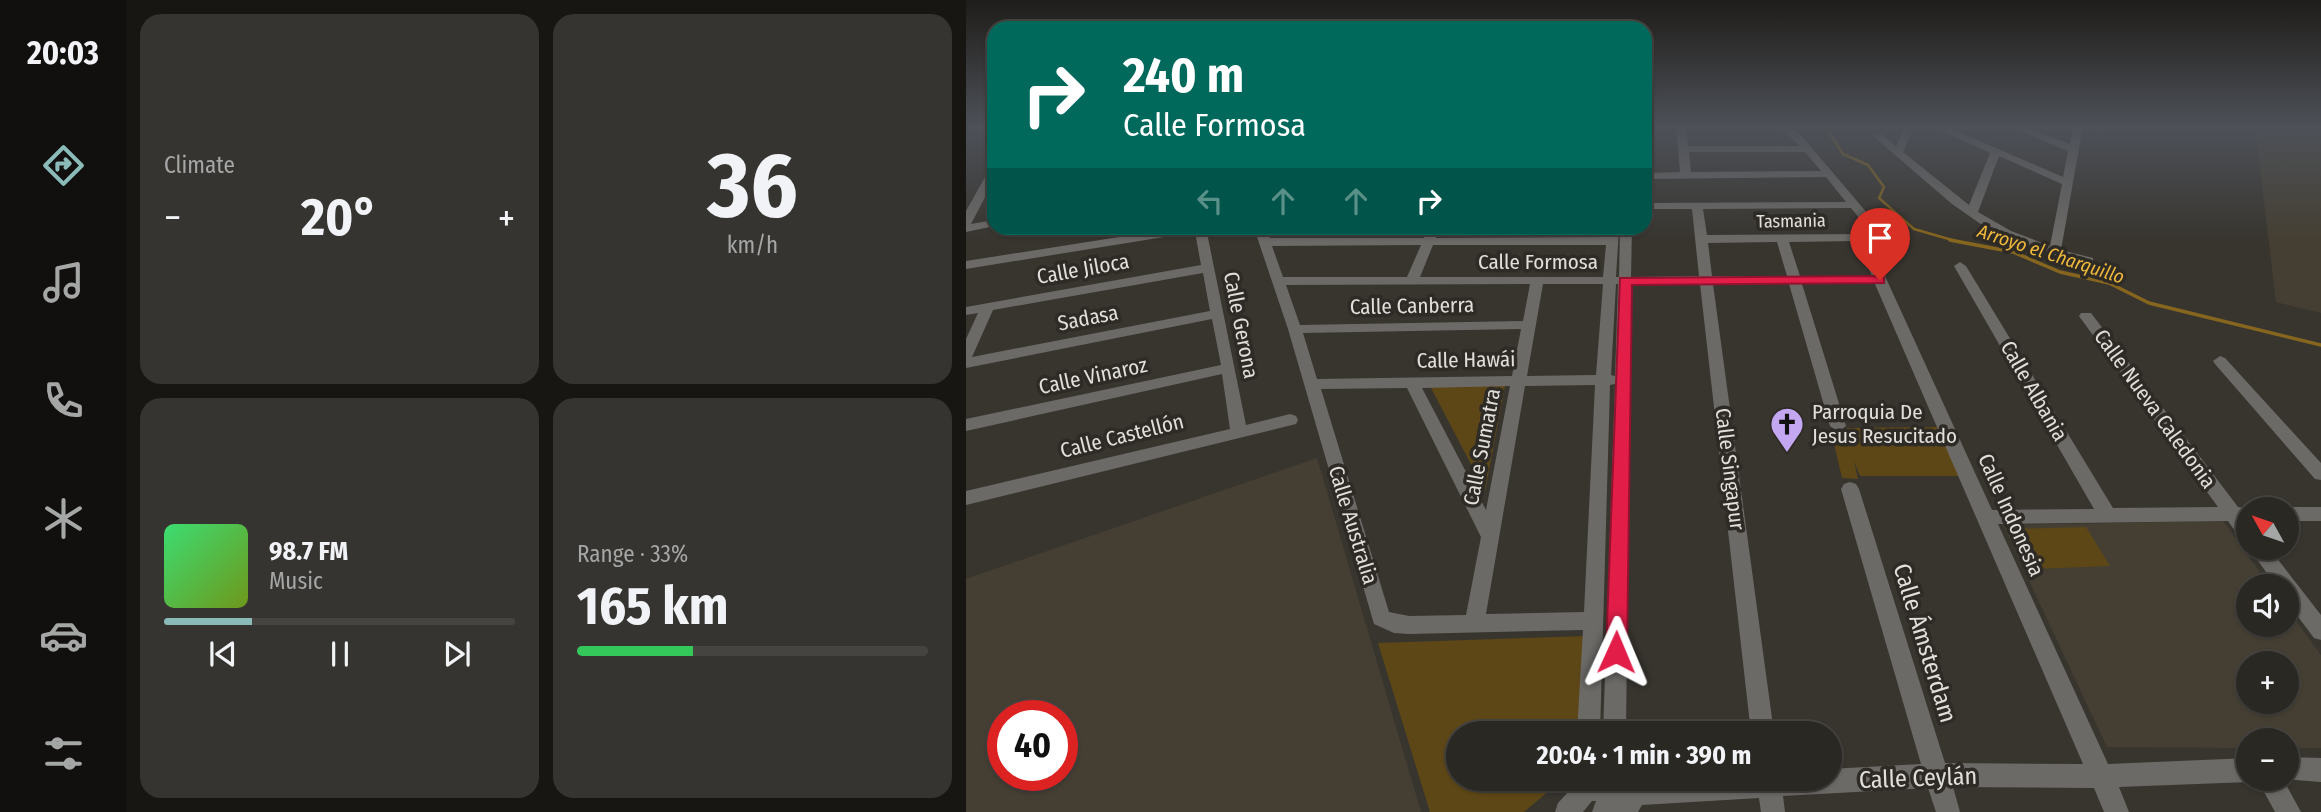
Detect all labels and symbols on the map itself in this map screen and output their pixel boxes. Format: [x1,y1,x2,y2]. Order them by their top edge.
pin [1850,208,1910,280]
street label: Tasmania [1756,209,1826,233]
water label: Arroyo el Charquillo [1974,219,2127,289]
street label: Calle Jiloca [1035,248,1131,290]
street label: Calle Formosa [1478,249,1598,275]
street label: Calle Gerona [1218,269,1264,381]
street label: Calle Canberra [1350,292,1474,320]
street label: Sadasa [1055,299,1121,337]
street label: Calle Nueva Caledonia [2089,324,2221,494]
street label: Calle Albania [1995,336,2073,446]
street label: Calle Hawái [1416,346,1516,374]
street label: Calle Vinaroz [1036,352,1150,400]
street label: Calle Sumatra [1458,386,1506,508]
place label: Parroquia De Jesus Resucitado [1812,399,1957,449]
church icon: Parroquia De Jesus Resucitado [1768,405,1806,454]
street label: Calle Singapur [1710,406,1750,532]
street label: Calle Castellón [1058,408,1186,464]
street label: Calle Indonesia [1972,450,2050,580]
street label: Calle Australia [1323,463,1383,587]
north arrow [2236,497,2300,560]
street label: Calle Ámsterdam [1887,560,1963,726]
position arrow [1579,615,1653,689]
speed limit sign: 40 [987,700,1078,791]
street label: Calle Ceylán [1858,762,1978,794]

